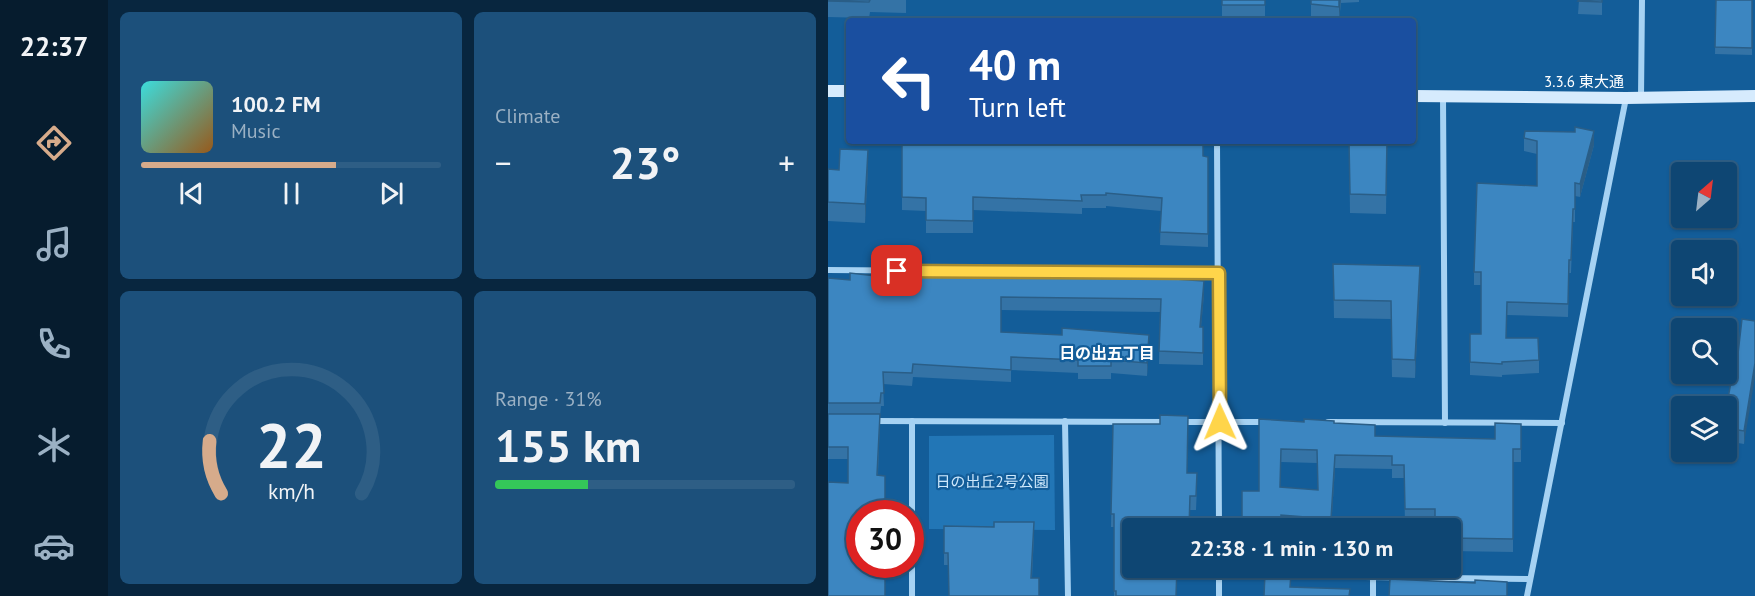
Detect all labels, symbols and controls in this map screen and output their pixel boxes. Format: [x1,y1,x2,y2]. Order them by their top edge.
text: 22:37 [20,29,88,63]
text: 40 m [969,37,1061,92]
icon: left [870,42,948,120]
street label: 3.3.6 東大通 [1544,72,1624,91]
text: 100.2 FM [231,90,321,118]
text: Turn left [969,90,1066,124]
text: Climate [495,103,561,129]
text: Music [231,118,280,144]
icon: directions [33,122,75,164]
text: 23° [610,133,680,191]
text: − [495,141,512,184]
text: + [778,141,795,184]
north arrow [1671,162,1737,228]
map controls [1671,162,1737,462]
icon: previous [175,177,208,210]
icon: pause [275,177,308,210]
icon: next [375,177,408,210]
icon: music [33,223,75,265]
button: sound [1671,240,1737,306]
pin [871,245,922,296]
icon: arrive [880,254,913,287]
button: search [1671,318,1737,384]
icon: phone [33,323,75,365]
district label: 日の出五丁目 [1059,343,1155,363]
text: Range · 31% [495,386,602,412]
position arrow [1188,390,1252,454]
button: layers [1671,396,1737,462]
text: 22 [256,404,326,485]
text: 155 km [495,416,641,474]
icon: climate [33,424,75,466]
park label: 日の出丘2号公園 [935,472,1049,491]
text: km/h [267,478,314,506]
speed limit sign: 30 [846,500,924,578]
icon: car [33,525,75,567]
text: 22:38 · 1 min · 130 m [1190,534,1393,562]

